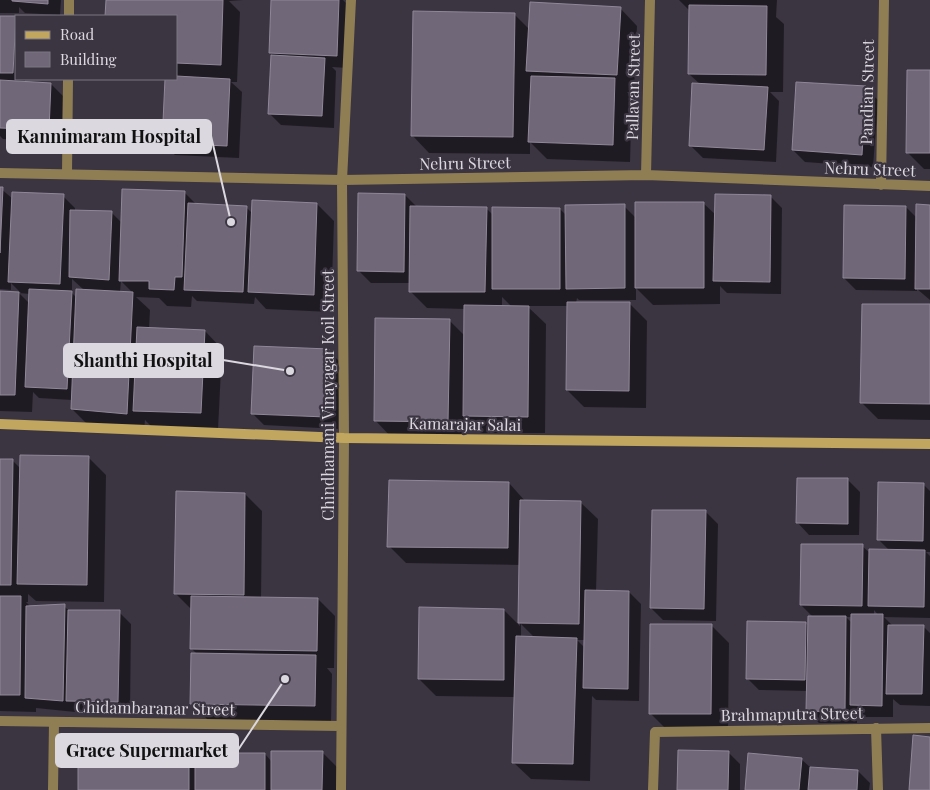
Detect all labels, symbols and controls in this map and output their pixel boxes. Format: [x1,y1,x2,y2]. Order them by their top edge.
legend [15,15,178,80]
text: Road [60,24,94,44]
street label: Pallavan Street [621,33,644,140]
street label: Pandian Street [855,39,878,145]
text: Building [60,49,117,69]
callout: Kannimaram Hospital [7,120,211,153]
text: Kannimaram Hospital [17,124,201,148]
street label: Nehru Street [419,151,511,174]
street label: Nehru Street [824,156,917,181]
street label: Chindhamani Vinayagar Koil Street [317,269,338,521]
callout: Shanthi Hospital [64,344,223,377]
text: Shanthi Hospital [73,348,213,372]
street label: Kamarajar Salai [409,412,522,435]
street label: Chidambaranar Street [75,696,235,719]
street label: Brahmaputra Street [720,702,864,725]
callout: Grace Supermarket [56,734,238,767]
text: Grace Supermarket [66,738,229,762]

